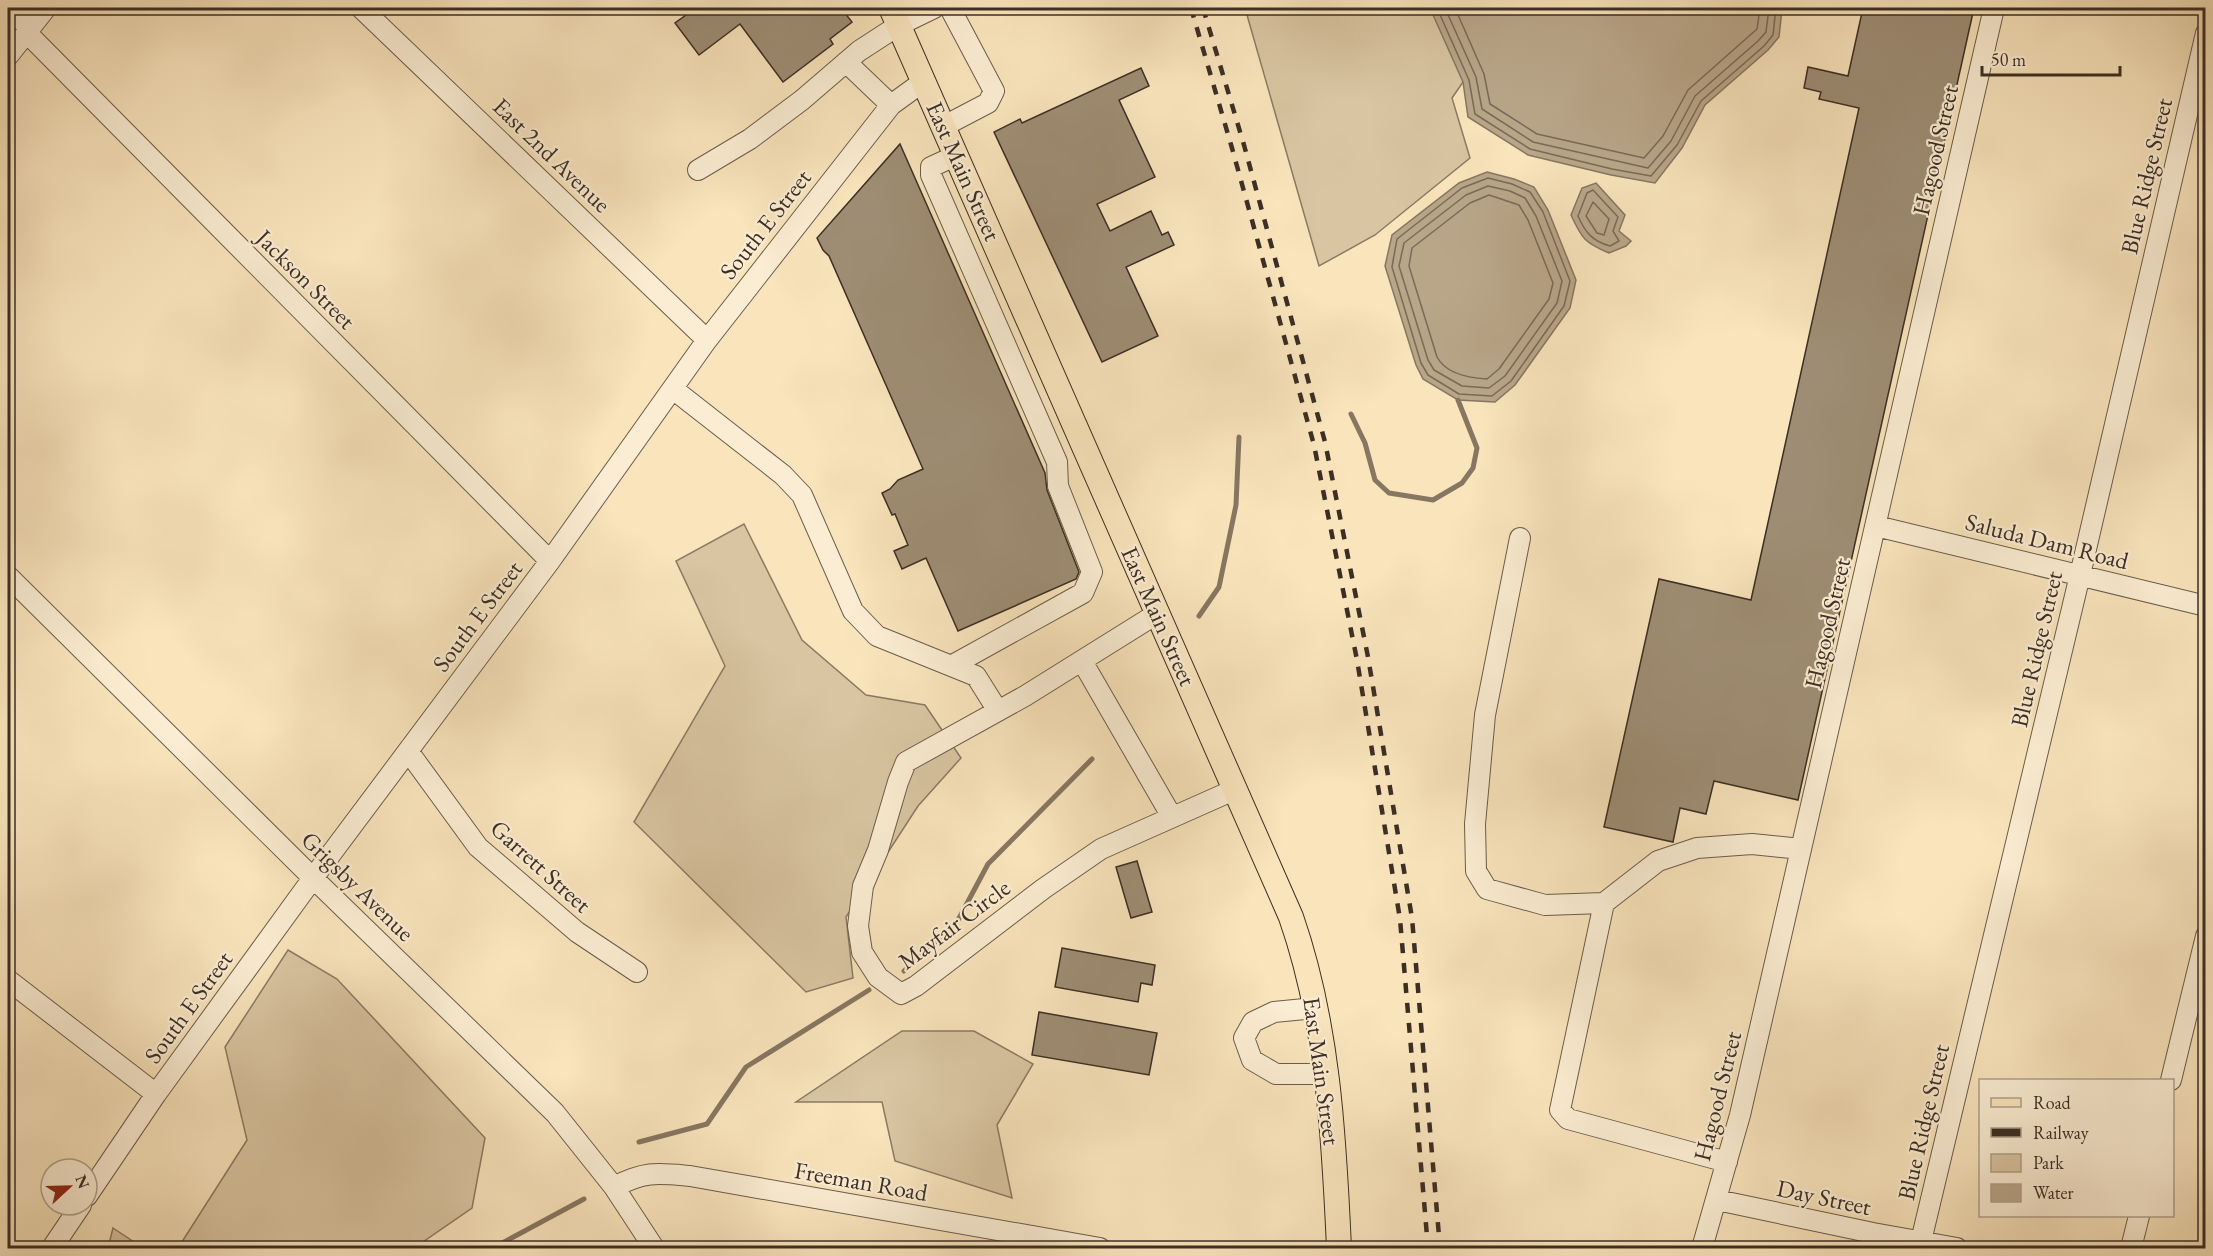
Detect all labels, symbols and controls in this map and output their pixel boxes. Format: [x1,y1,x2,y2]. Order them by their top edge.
scale bar [1982,39,2120,77]
text: 50 m [1991,48,2026,71]
street label: Hagood Street [1905,81,1965,218]
street label: East 2nd Avenue [486,91,618,219]
street label: Blue Ridge Street [2113,95,2179,257]
street label: East Main Street [919,96,1009,246]
street label: South E Street [712,162,818,285]
street label: Jackson Street [248,221,363,336]
street label: Saluda Dam Road [1962,506,2133,576]
street label: East Main Street [1114,541,1204,691]
street label: South E Street [425,554,529,678]
street label: Hagood Street [1797,554,1857,691]
street label: Blue Ridge Street [2003,568,2069,730]
street label: Garrett Street [484,813,598,920]
street label: Grigsby Avenue [295,824,421,948]
street label: Mayfair Circle [892,872,1016,976]
street label: South E Street [137,944,239,1069]
street label: East Main Street [1296,995,1348,1148]
street label: Hagood Street [1686,1027,1748,1164]
street label: Blue Ridge Street [1890,1041,1956,1203]
legend [1979,1079,2174,1217]
text: Road [2033,1091,2072,1114]
text: Railway [2033,1121,2089,1144]
text: Park [2033,1151,2064,1174]
street label: Freeman Road [792,1154,931,1208]
north arrow [39,1157,99,1217]
text: N [70,1172,95,1192]
street label: Day Street [1774,1172,1874,1222]
text: Water [2033,1181,2074,1204]

